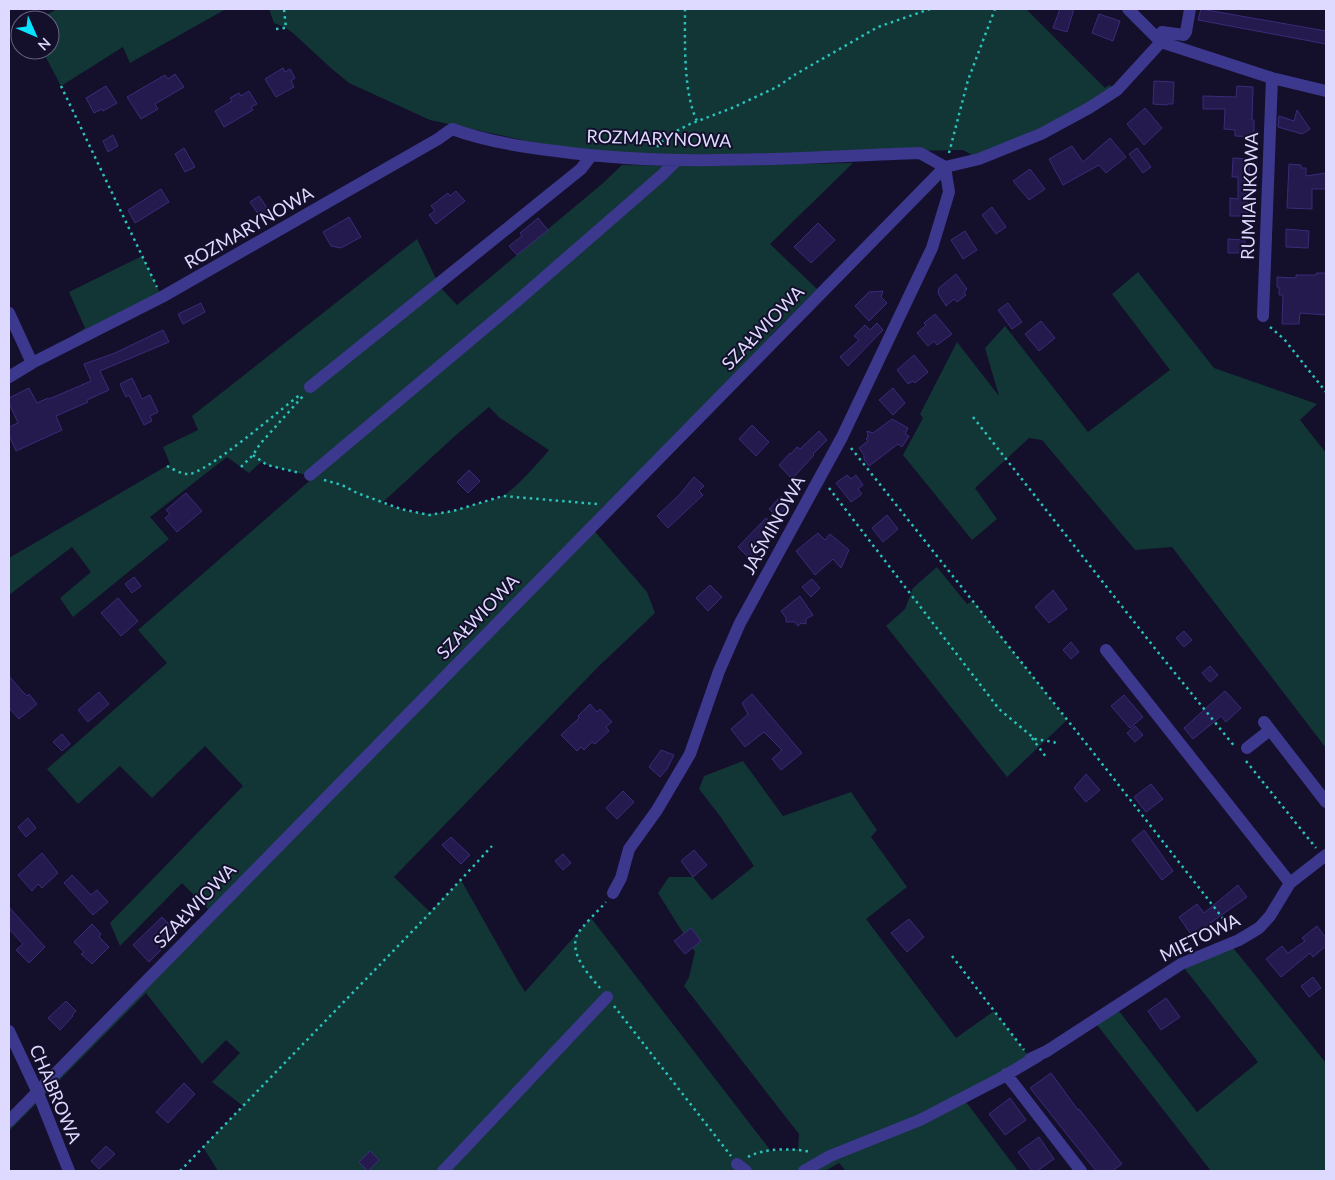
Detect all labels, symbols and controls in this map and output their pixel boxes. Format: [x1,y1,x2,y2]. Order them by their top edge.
north arrow [10,10,60,60]
text: N [35,35,54,54]
street label: ROZMARYNOWA [586,124,733,152]
street label: RUMIANKOWA [1236,131,1262,260]
street label: ROZMARYNOWA [180,181,318,273]
street label: SZAŁWIOWA [716,280,809,374]
street label: JAŚMINOWA [737,471,810,578]
street label: SZAŁWIOWA [431,569,524,663]
street label: SZAŁWIOWA [148,858,241,952]
street label: MIĘTOWA [1156,908,1244,966]
street label: CHABROWA [25,1041,87,1147]

